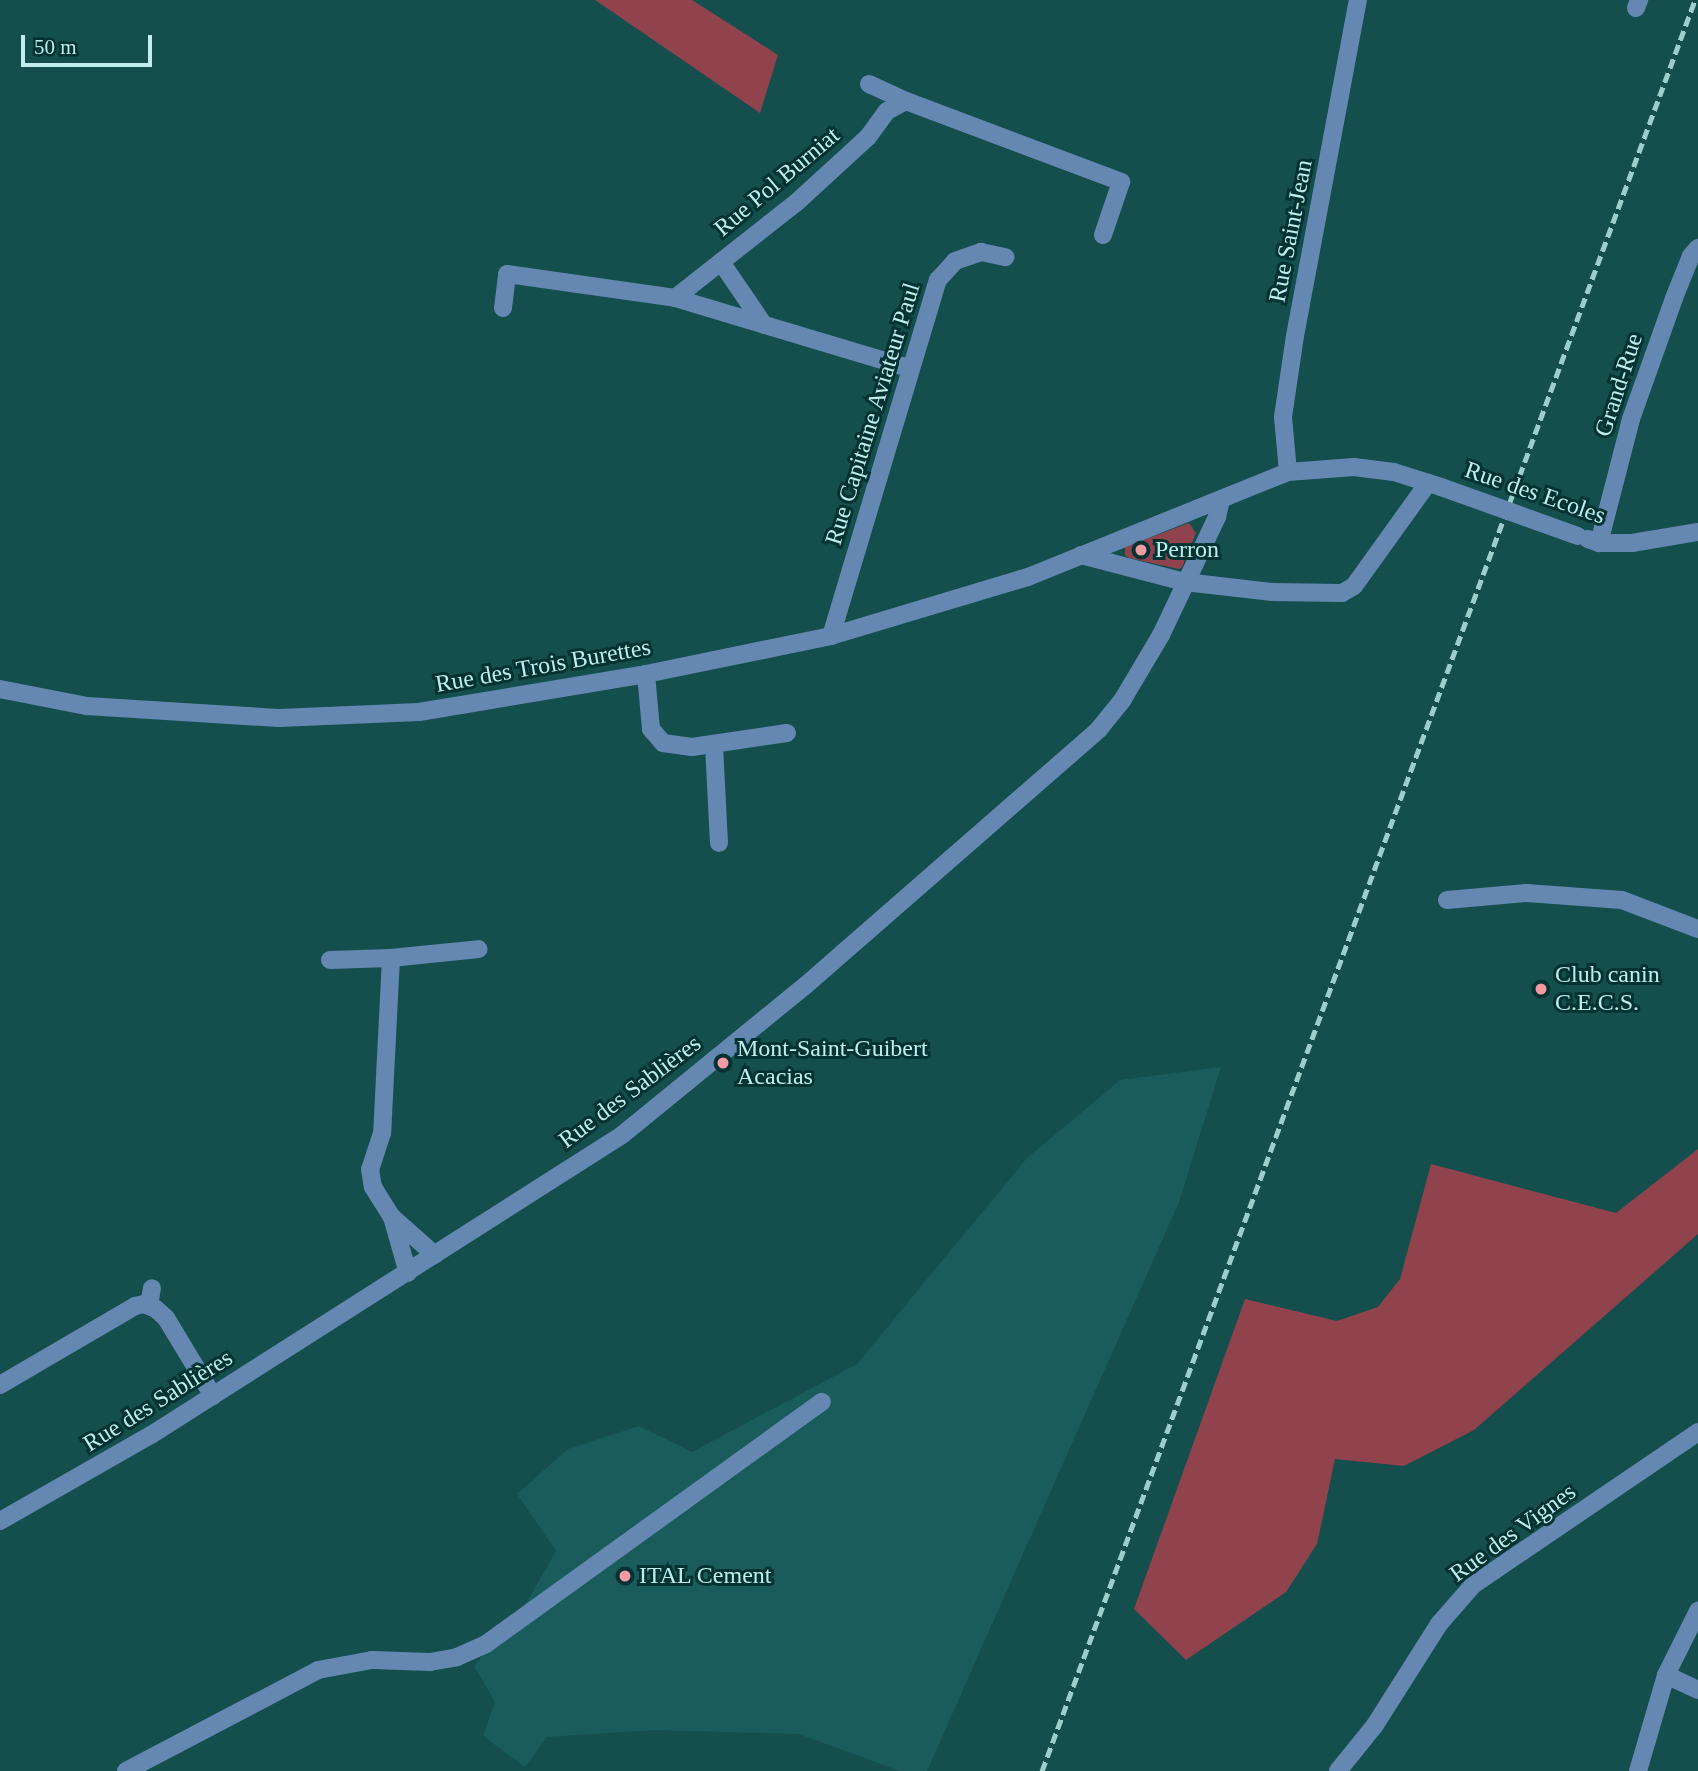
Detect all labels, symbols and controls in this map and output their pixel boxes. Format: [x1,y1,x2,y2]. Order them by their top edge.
scale bar [24,21,156,65]
text: 50 m [34,35,77,59]
street label: Rue Pol Burniat [709,121,845,243]
street label: Rue Saint-Jean [1263,157,1319,305]
street label: Rue Capitaine Aviateur Paul [819,279,927,549]
street label: Grand-Rue [1589,330,1649,440]
street label: Rue des Ecoles [1461,456,1609,530]
place label: Perron [1155,536,1219,564]
marker: Perron [1133,542,1149,558]
street label: Rue des Trois Burettes [433,633,653,699]
place label: Club canin C.E.C.S. [1555,961,1660,1017]
marker: Club canin C.E.C.S. [1533,981,1549,997]
street label: Rue des Sablières [553,1029,707,1155]
place label: Mont-Saint-Guibert Acacias [737,1035,928,1091]
marker: Mont-Saint-Guibert Acacias [715,1055,731,1071]
street label: Rue des Sablières [78,1344,238,1458]
street label: Rue des Vignes [1444,1478,1582,1588]
place label: ITAL Cement [639,1562,772,1590]
marker: ITAL Cement [617,1568,633,1584]

